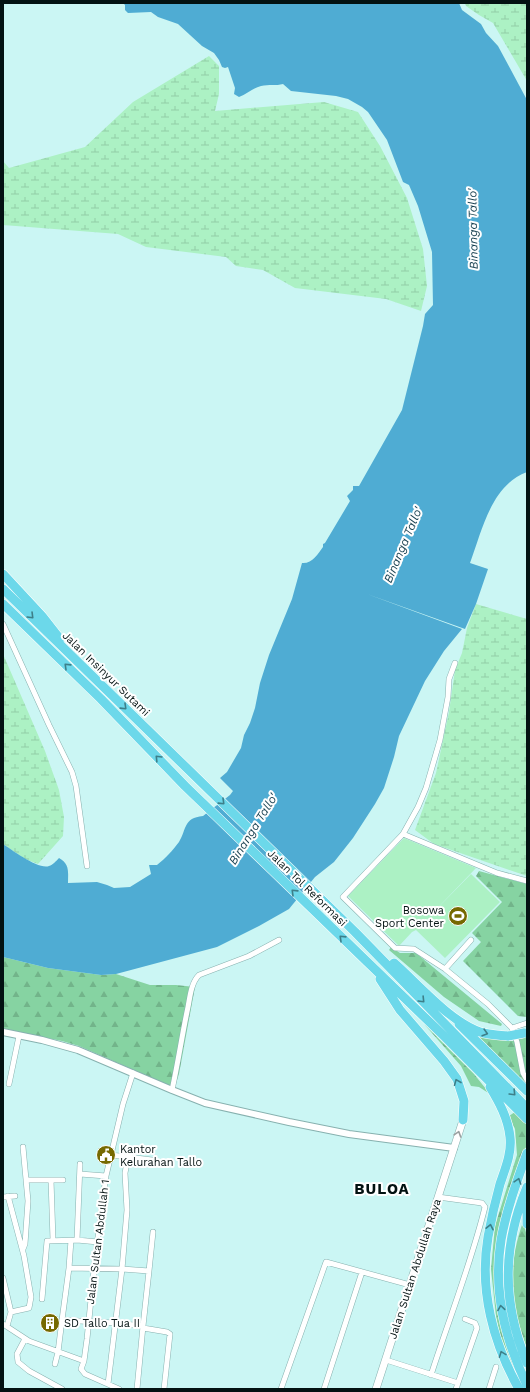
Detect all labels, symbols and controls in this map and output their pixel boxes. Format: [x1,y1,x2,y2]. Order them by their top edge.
water label: Binanga Tallo' [465,187,481,270]
water label: Binanga Tallo' [381,504,426,585]
one-way arrow [26,612,34,619]
street label: Jalan Insinyur Sutami [60,629,152,719]
one-way arrow [64,663,72,671]
one-way arrow [119,702,127,710]
one-way arrow [155,755,163,763]
water label: Binanga Tallo' [226,790,281,867]
one-way arrow [217,798,225,805]
street label: Jalan Tol Reformasi [265,847,349,929]
one-way arrow [291,889,299,897]
place label: Bosowa Sport Center [375,904,444,930]
sports icon: Bosowa Sport Center [447,905,469,927]
one-way arrow [339,936,346,943]
one-way arrow [417,995,425,1003]
one-way arrow [481,1028,488,1036]
one-way arrow [454,1079,462,1086]
one-way arrow [508,1088,516,1096]
one-way arrow [454,1131,462,1138]
place label: Kantor Kelurahan Tallo [120,1143,202,1169]
public building icon: Kantor Kelurahan Tallo [95,1144,117,1166]
one-way arrow [513,1177,521,1184]
street label: Jalan Sultan Abdullah 1 [84,1179,112,1305]
district label: BULOA [354,1180,410,1198]
street label: Jalan Sultan Abdullah Raya [386,1197,444,1341]
one-way arrow [486,1223,494,1230]
one-way arrow [498,1305,506,1311]
building icon: SD Tallo Tua II [39,1312,61,1334]
place label: SD Tallo Tua II [64,1317,140,1330]
one-way arrow [498,1350,506,1357]

